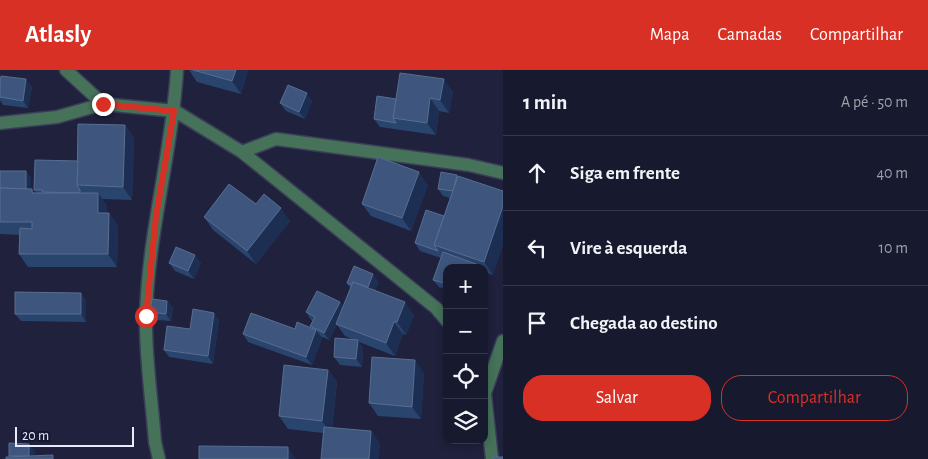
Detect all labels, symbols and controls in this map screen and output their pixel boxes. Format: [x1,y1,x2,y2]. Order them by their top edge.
text: Atlasly [25,23,91,47]
text: Mapa [650,26,689,44]
text: Camadas [717,26,782,44]
text: Compartilhar [810,26,903,44]
text: 1 min [523,92,567,113]
route end [92,93,115,116]
text: A pé · 50 m [841,94,908,110]
icon: ahead [523,159,551,187]
text: Siga em frente [570,164,680,183]
text: 40 m [876,165,908,181]
icon: left [523,234,551,262]
text: Vire à esquerda [570,239,687,258]
text: 10 m [879,240,908,256]
map controls [443,264,488,444]
button: + [443,264,488,309]
route start [135,305,158,328]
button: − [443,309,488,354]
icon: arrive [523,309,551,337]
text: Chegada ao destino [570,314,718,333]
button: locate [443,354,488,399]
button: Salvar [523,375,711,421]
button: Compartilhar [721,375,908,421]
button: layers [443,399,488,444]
scale bar [15,424,134,447]
text: 20 m [22,429,49,443]

